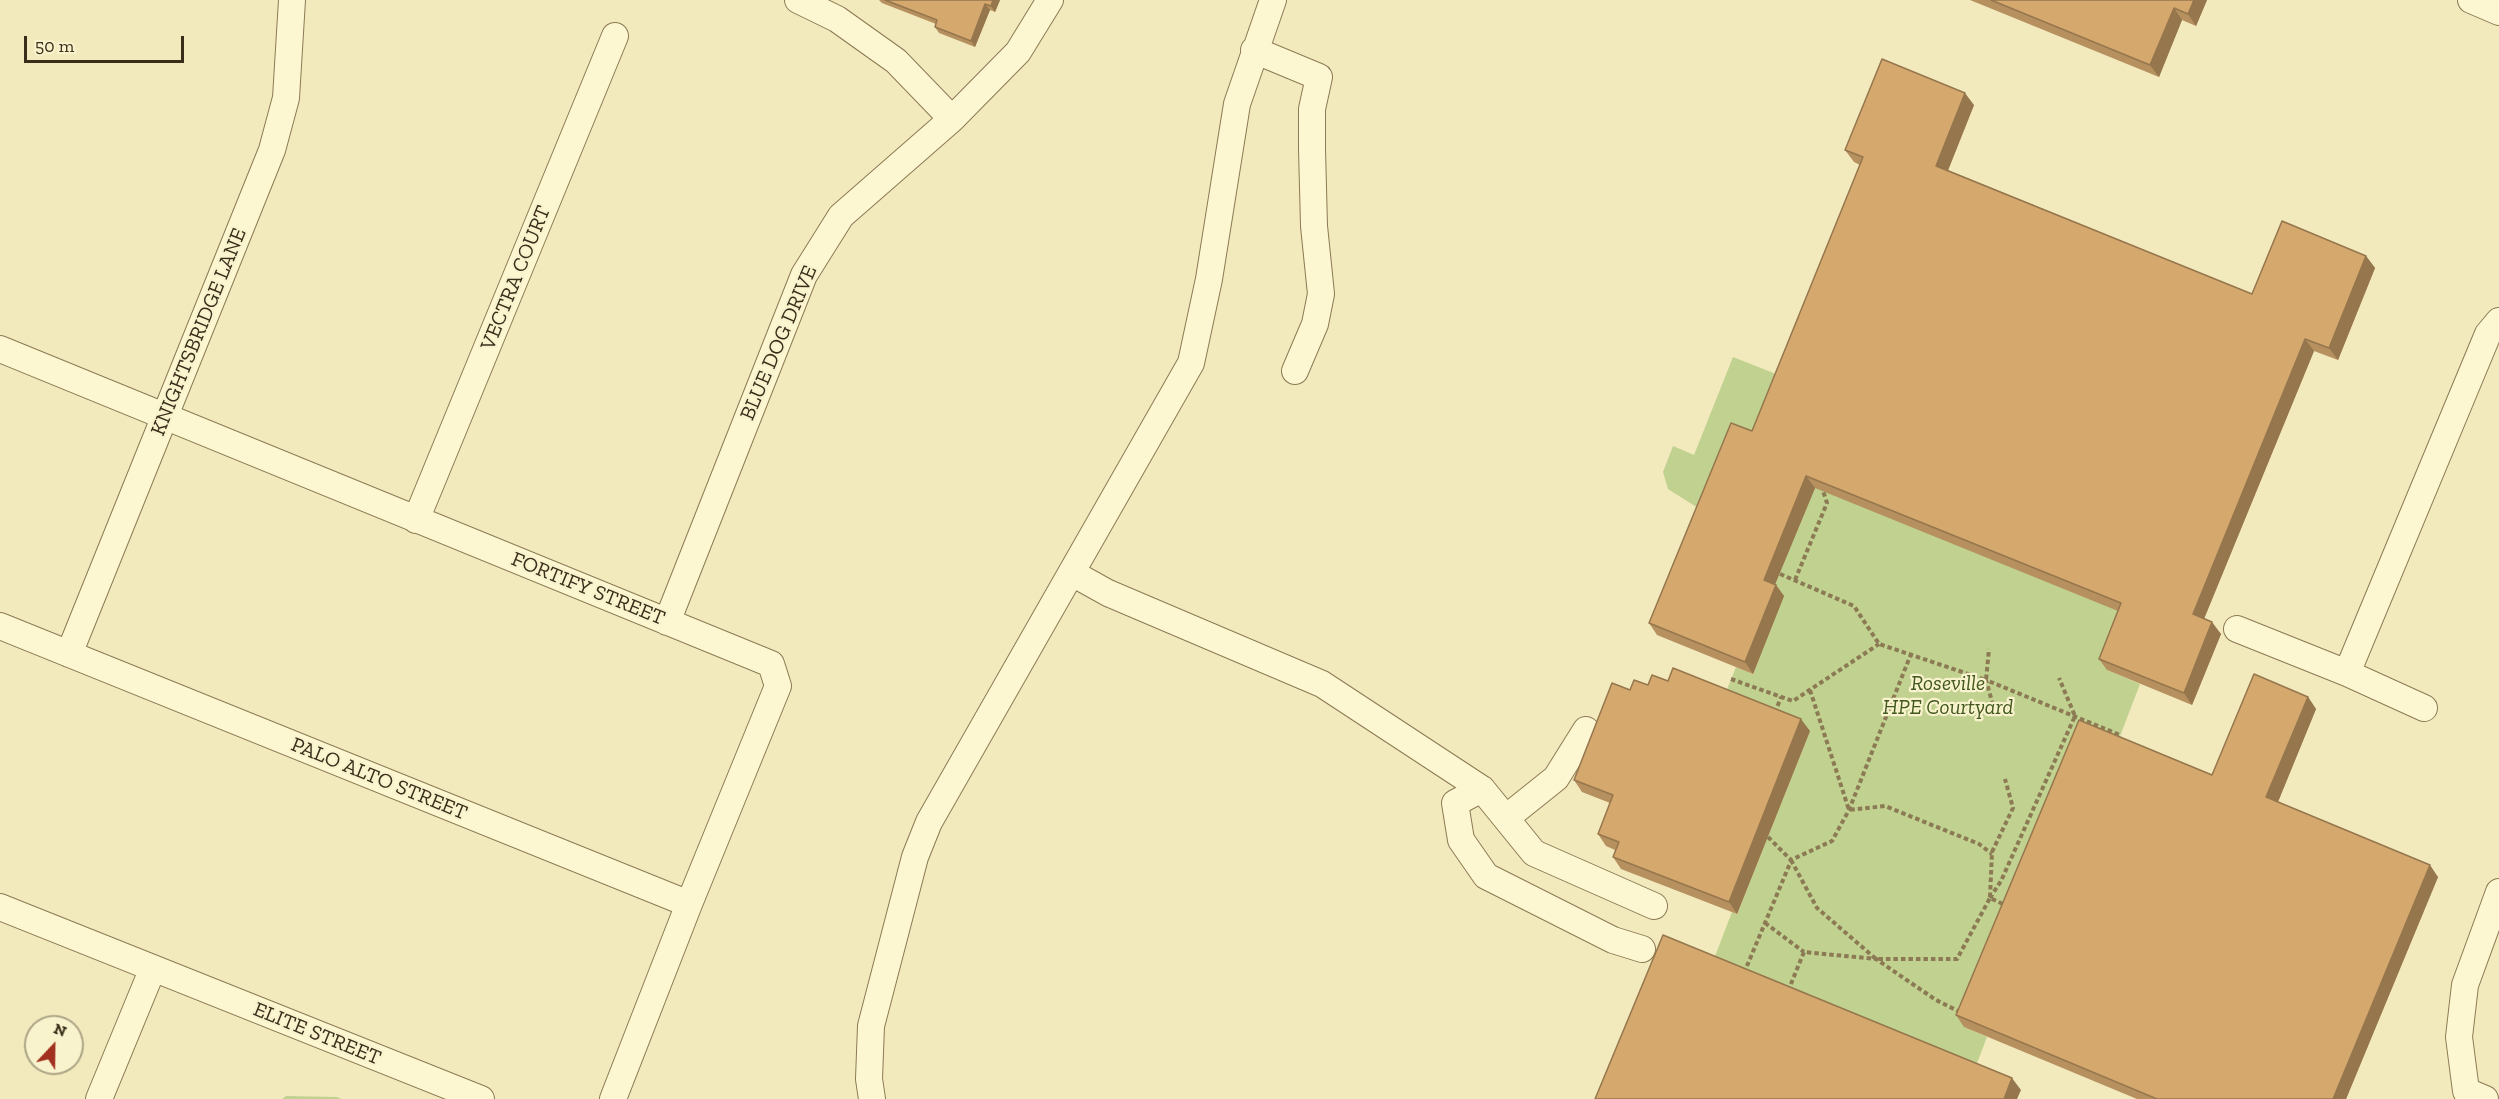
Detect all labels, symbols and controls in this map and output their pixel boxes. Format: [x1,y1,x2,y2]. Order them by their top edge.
scale bar [27,24,188,62]
text: 50 m [35,35,74,57]
street label: VECTRA COURT [476,202,556,354]
street label: KNIGHTSBRIDGE LANE [146,224,252,440]
street label: BLUE DOG DRIVE [735,262,823,424]
street label: FORTIFY STREET [507,547,669,631]
park label: Roseville HPE Courtyard [1883,671,2013,721]
street label: PALO ALTO STREET [287,732,471,826]
street label: ELITE STREET [249,997,385,1071]
north arrow [24,1015,84,1075]
text: N [51,1019,69,1041]

